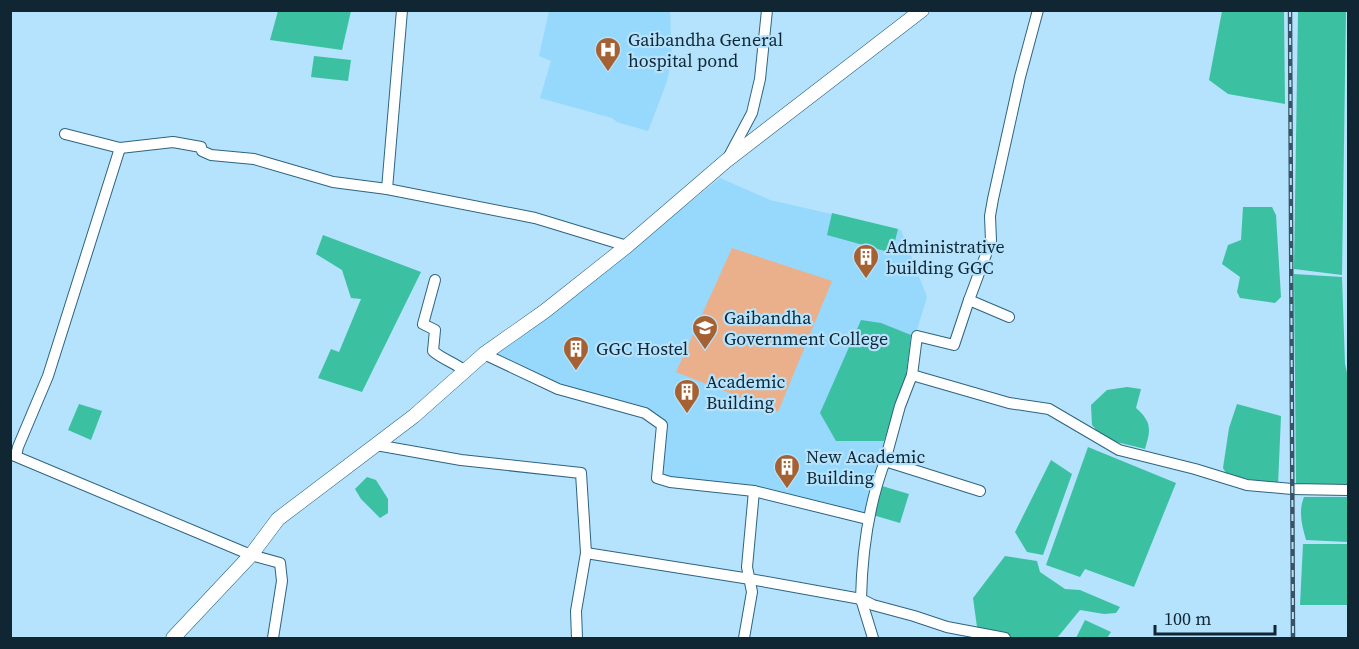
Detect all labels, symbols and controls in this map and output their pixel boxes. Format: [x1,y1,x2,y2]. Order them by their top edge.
place label: Gaibandha General hospital pond [628,27,783,73]
hospital icon: Gaibandha General hospital pond [593,35,623,73]
place label: Administrative building GGC [886,234,1005,280]
building icon: Administrative building GGC [851,242,881,280]
place label: Gaibandha Government College [724,305,888,351]
school or university icon: Gaibandha Government College [690,313,720,351]
building icon: GGC Hostel [561,334,591,372]
place label: GGC Hostel [596,336,688,361]
place label: Academic Building [706,369,786,415]
building icon: Academic Building [672,377,702,415]
place label: New Academic Building [806,444,925,490]
building icon: New Academic Building [772,452,802,490]
scale bar [1155,598,1275,636]
text: 100 m [1164,606,1211,631]

